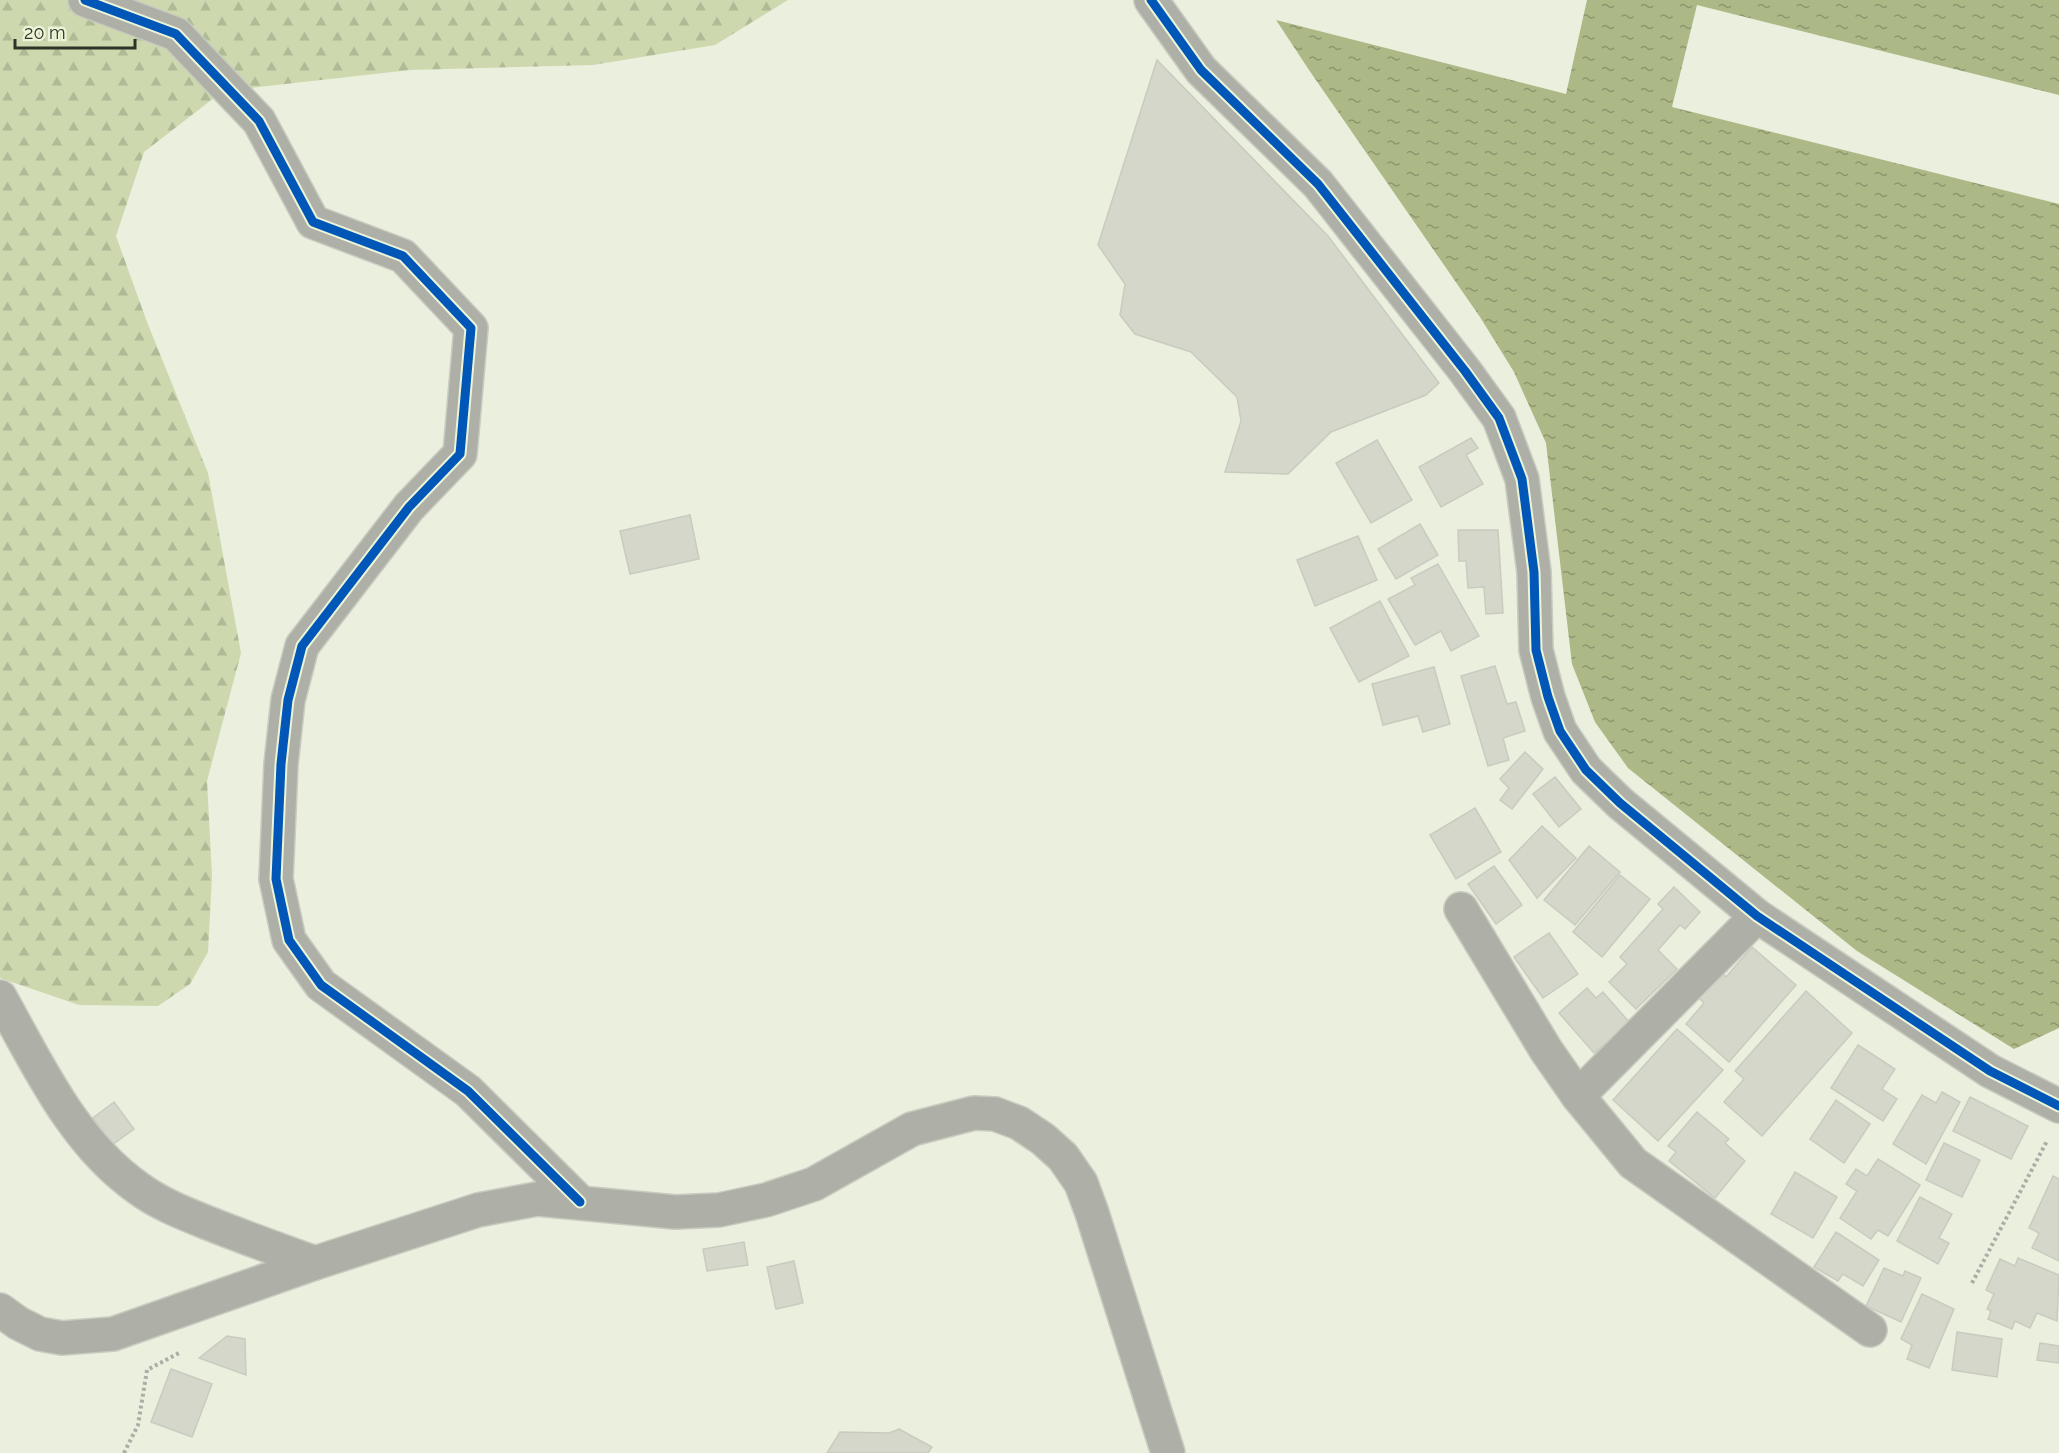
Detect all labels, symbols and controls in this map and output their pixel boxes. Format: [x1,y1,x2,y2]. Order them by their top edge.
scale bar [15,12,135,50]
text: 20 m [24,22,66,43]

